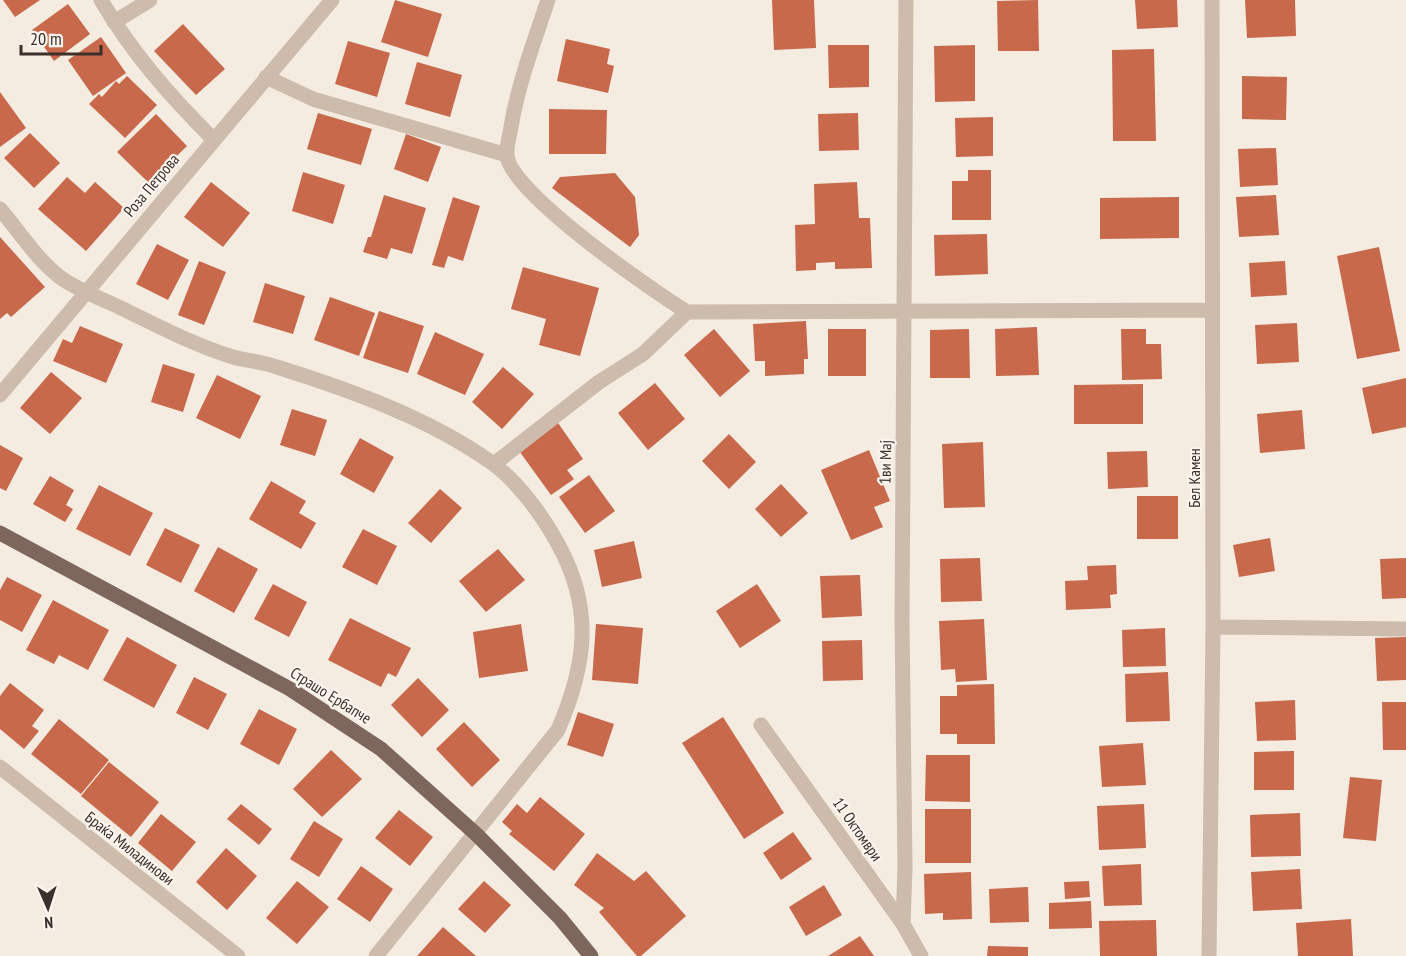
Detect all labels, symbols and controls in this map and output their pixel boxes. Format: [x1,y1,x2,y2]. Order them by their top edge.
scale bar [21,18,100,56]
text: 20 m [30,27,62,50]
street label: Роза Петрова [119,149,183,221]
street label: 1ви Мај [875,440,895,484]
street label: Бел Камен [1184,448,1204,508]
street label: Страшо Ербапче [287,662,375,728]
street label: 11 Октомври [829,793,887,865]
street label: Браќа Миладинови [81,807,179,889]
north arrow [18,878,78,938]
text: N [44,913,54,933]

